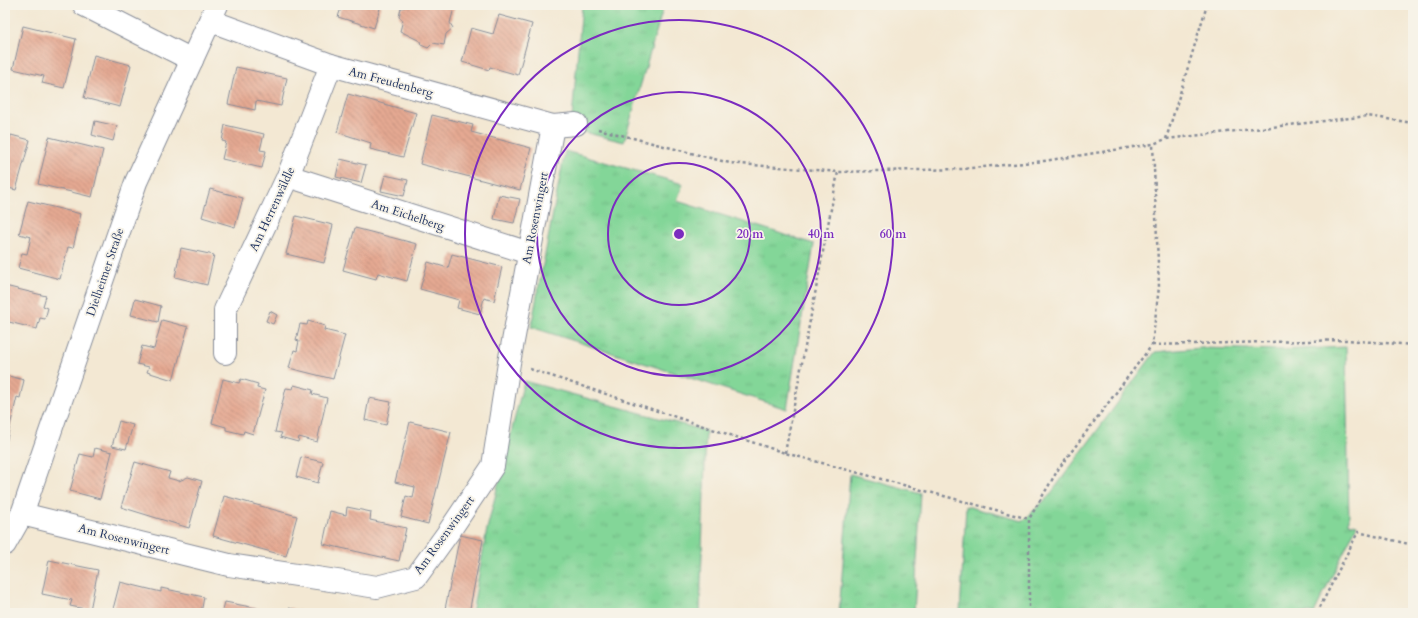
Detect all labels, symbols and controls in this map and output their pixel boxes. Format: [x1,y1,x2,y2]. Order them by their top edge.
street label: Am Freudenberg [347,63,435,101]
street label: Am Herrenwäldle [245,164,299,254]
street label: Am Rosenwingert [518,171,552,265]
street label: Am Eichelberg [369,196,447,234]
street label: Dielheimer Straße [82,226,128,318]
text: 20 m [737,226,764,242]
text: 40 m [808,226,835,242]
text: 60 m [880,226,907,242]
centre of rings [672,227,686,241]
street label: Am Rosenwingert [410,492,478,577]
street label: Am Rosenwingert [77,520,171,558]

